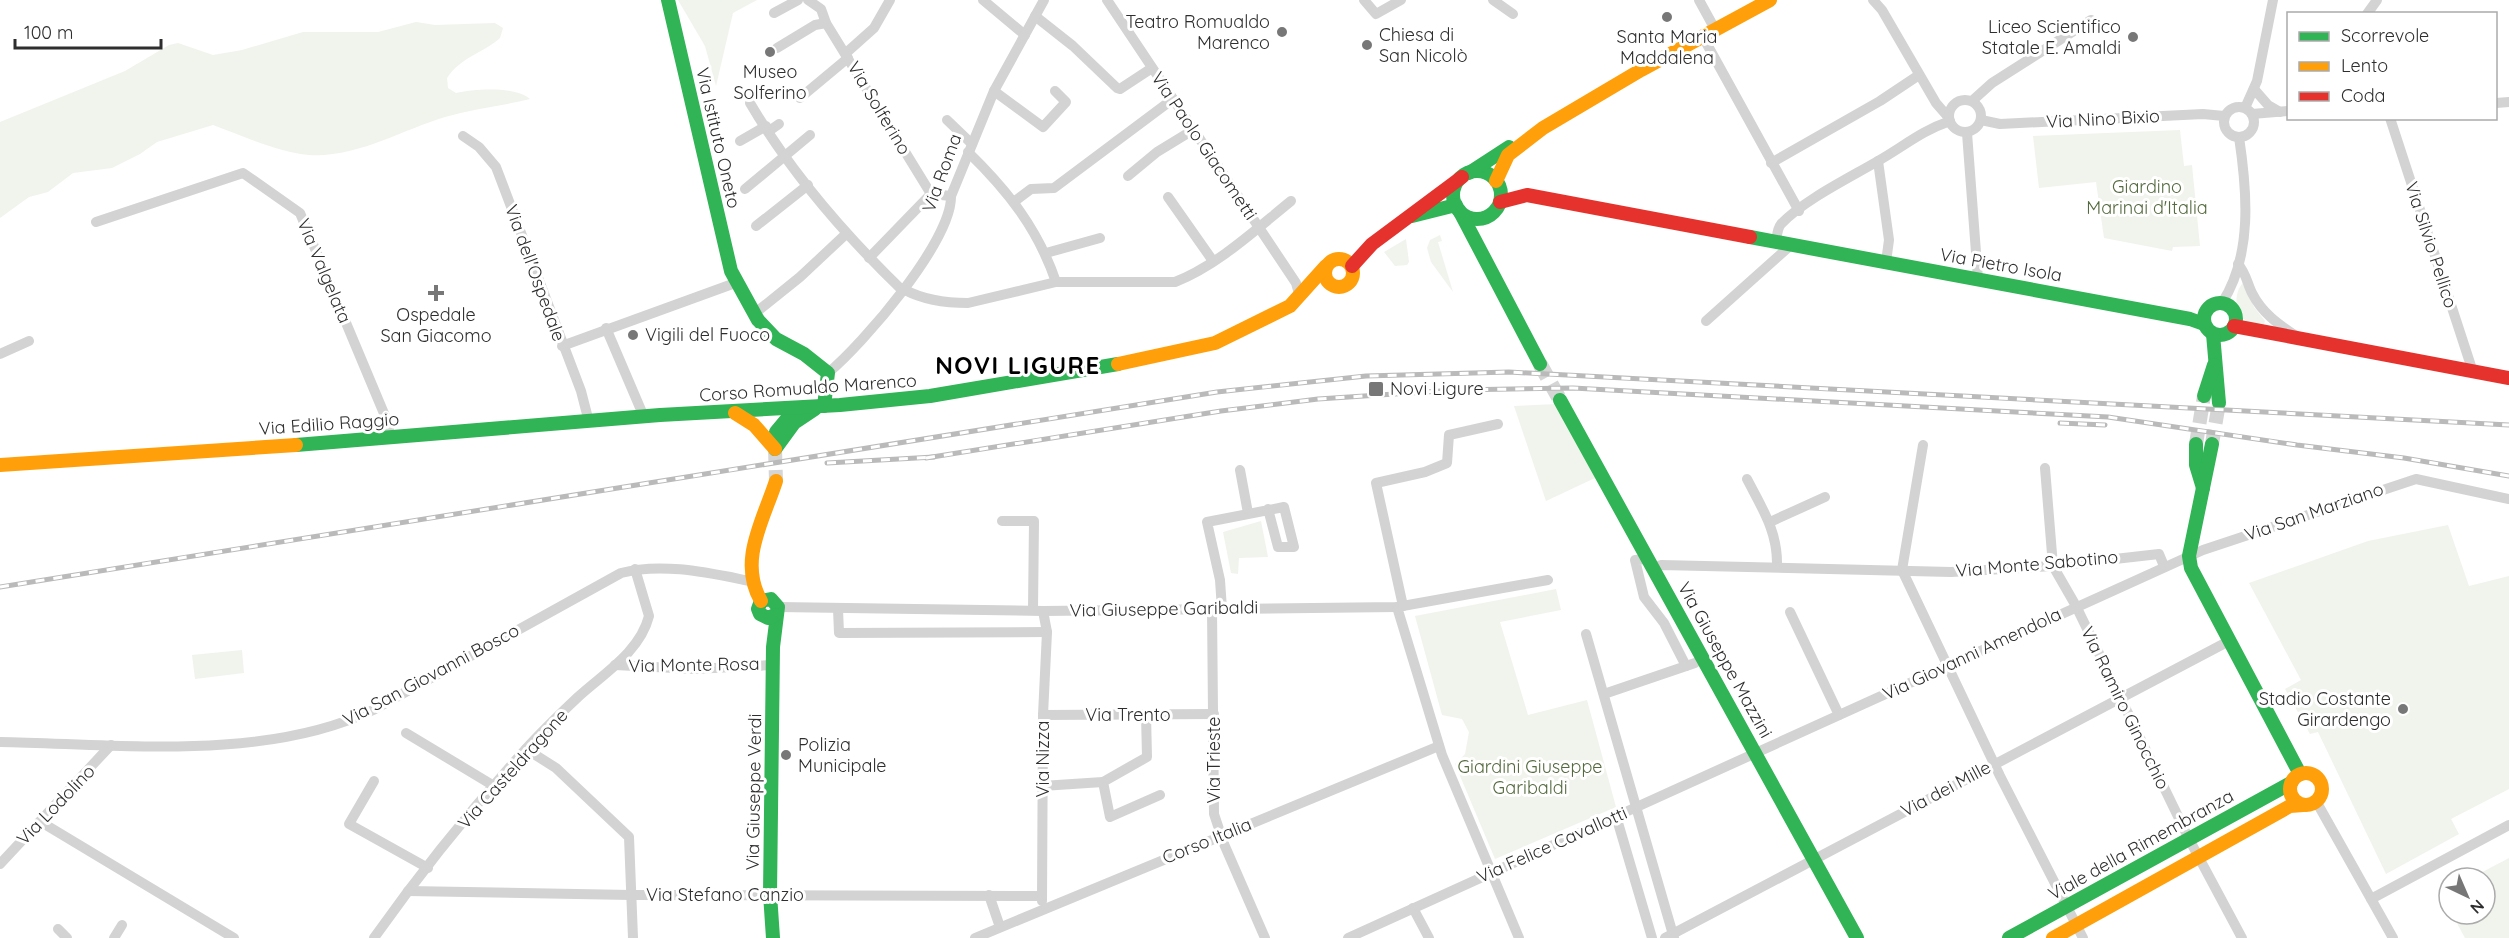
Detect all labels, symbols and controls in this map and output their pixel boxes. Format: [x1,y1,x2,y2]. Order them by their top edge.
place label: Teatro Romualdo Marenco [1126,10,1270,54]
marker: Santa Maria Maddalena [1660,10,1674,24]
scale bar [15,12,160,50]
legend [2287,12,2497,120]
place label: Liceo Scientifico Statale E. Amaldi [1982,15,2121,59]
text: 100 m [24,21,73,44]
place label: Chiesa di San Nicolò [1379,23,1468,67]
text: Scorrevole [2341,24,2429,47]
marker: Teatro Romualdo Marenco [1275,25,1289,39]
place label: Santa Maria Maddalena [1617,25,1717,69]
marker: Liceo Scientifico Statale E. Amaldi [2126,30,2140,44]
marker: Chiesa di San Nicolò [1360,38,1374,52]
marker: Museo Solferino [763,45,777,59]
text: Lento [2341,54,2388,77]
street label: Via Solferino [843,57,916,159]
place label: Museo Solferino [733,60,807,104]
street label: Via Istituto Oneto [691,65,746,211]
street label: Via Paolo Giacometti [1146,67,1263,224]
text: Coda [2341,84,2385,107]
street label: Via Nino Bixio [2046,104,2160,133]
street label: Via Roma [917,130,966,215]
park label: Giardino Marinai d'Italia [2086,175,2208,219]
street label: Via Silvio Pellico [2400,179,2463,311]
street label: Via dell'Ospedale [500,201,571,344]
street label: Via Valgelata [292,215,357,327]
street label: Via Pietro Isola [1938,242,2064,287]
marker: Ospedale San Giacomo [427,284,445,302]
place label: Ospedale San Giacomo [380,303,492,347]
place label: Vigili del Fuoco [645,323,770,346]
marker: Vigili del Fuoco [626,328,640,342]
district label: NOVI LIGURE [935,350,1101,380]
street label: Corso Romualdo Marenco [698,368,917,407]
place label: Novi Ligure [1390,377,1484,400]
marker: Novi Ligure [1367,380,1385,398]
street label: Via Edilio Raggio [258,407,400,440]
street label: Via San Marziano [2241,477,2386,546]
street label: Via Monte Sabotino [1955,545,2119,582]
street label: Via Giuseppe Mazzini [1673,578,1778,742]
street label: Via Giuseppe Garibaldi [1069,595,1259,622]
street label: Via Giovanni Amendola [1879,602,2065,705]
street label: Via San Giovanni Bosco [339,618,523,731]
street label: Via Ramiro Ginocchio [2076,623,2175,793]
street label: Via Monte Rosa [628,652,760,677]
place label: Stadio Costante Girardengo [2259,687,2391,731]
marker: Stadio Costante Girardengo [2396,702,2410,716]
street label: Via Trento [1085,703,1171,726]
street label: Via Casteldragone [453,704,573,833]
street label: Via Giuseppe Verdi [741,713,766,871]
street label: Via Trieste [1202,716,1225,804]
street label: Via Nizza [1031,721,1054,797]
place label: Polizia Municipale [798,733,887,777]
marker: Polizia Municipale [779,748,793,762]
park label: Giardini Giuseppe Garibaldi [1458,755,1602,799]
street label: Via dei Mille [1897,755,1995,822]
street label: Via Lodolino [12,760,100,850]
street label: Viale della Rimembranza [2044,784,2237,905]
street label: Via Felice Cavallotti [1473,801,1630,888]
street label: Corso Italia [1159,812,1255,869]
north arrow [2437,866,2497,926]
street label: Via Stefano Canzio [646,883,804,906]
text: N [2466,896,2489,918]

